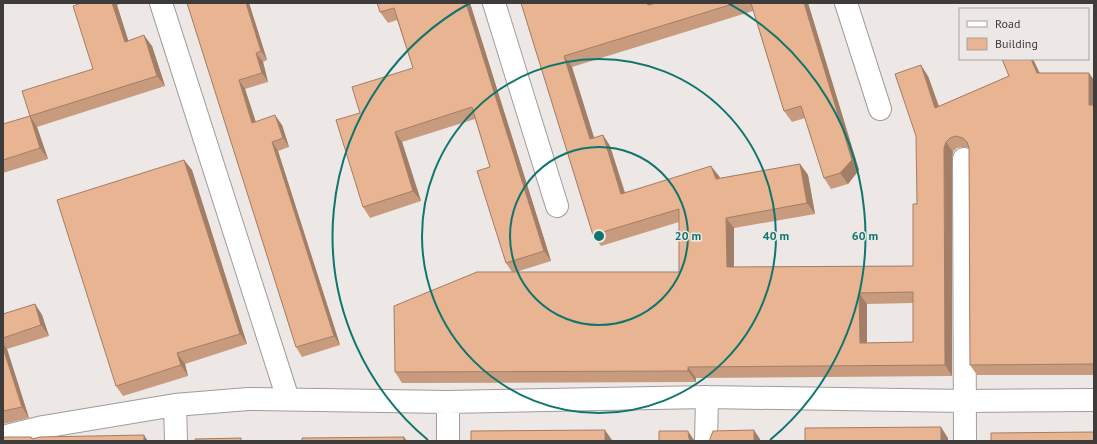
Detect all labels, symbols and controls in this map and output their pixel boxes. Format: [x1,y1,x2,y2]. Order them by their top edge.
legend [959,8,1089,60]
text: Road [995,16,1020,31]
text: Building [995,36,1038,51]
text: 20 m [675,228,701,243]
text: 40 m [763,228,789,243]
text: 60 m [852,228,878,243]
centre of rings [592,229,606,243]

